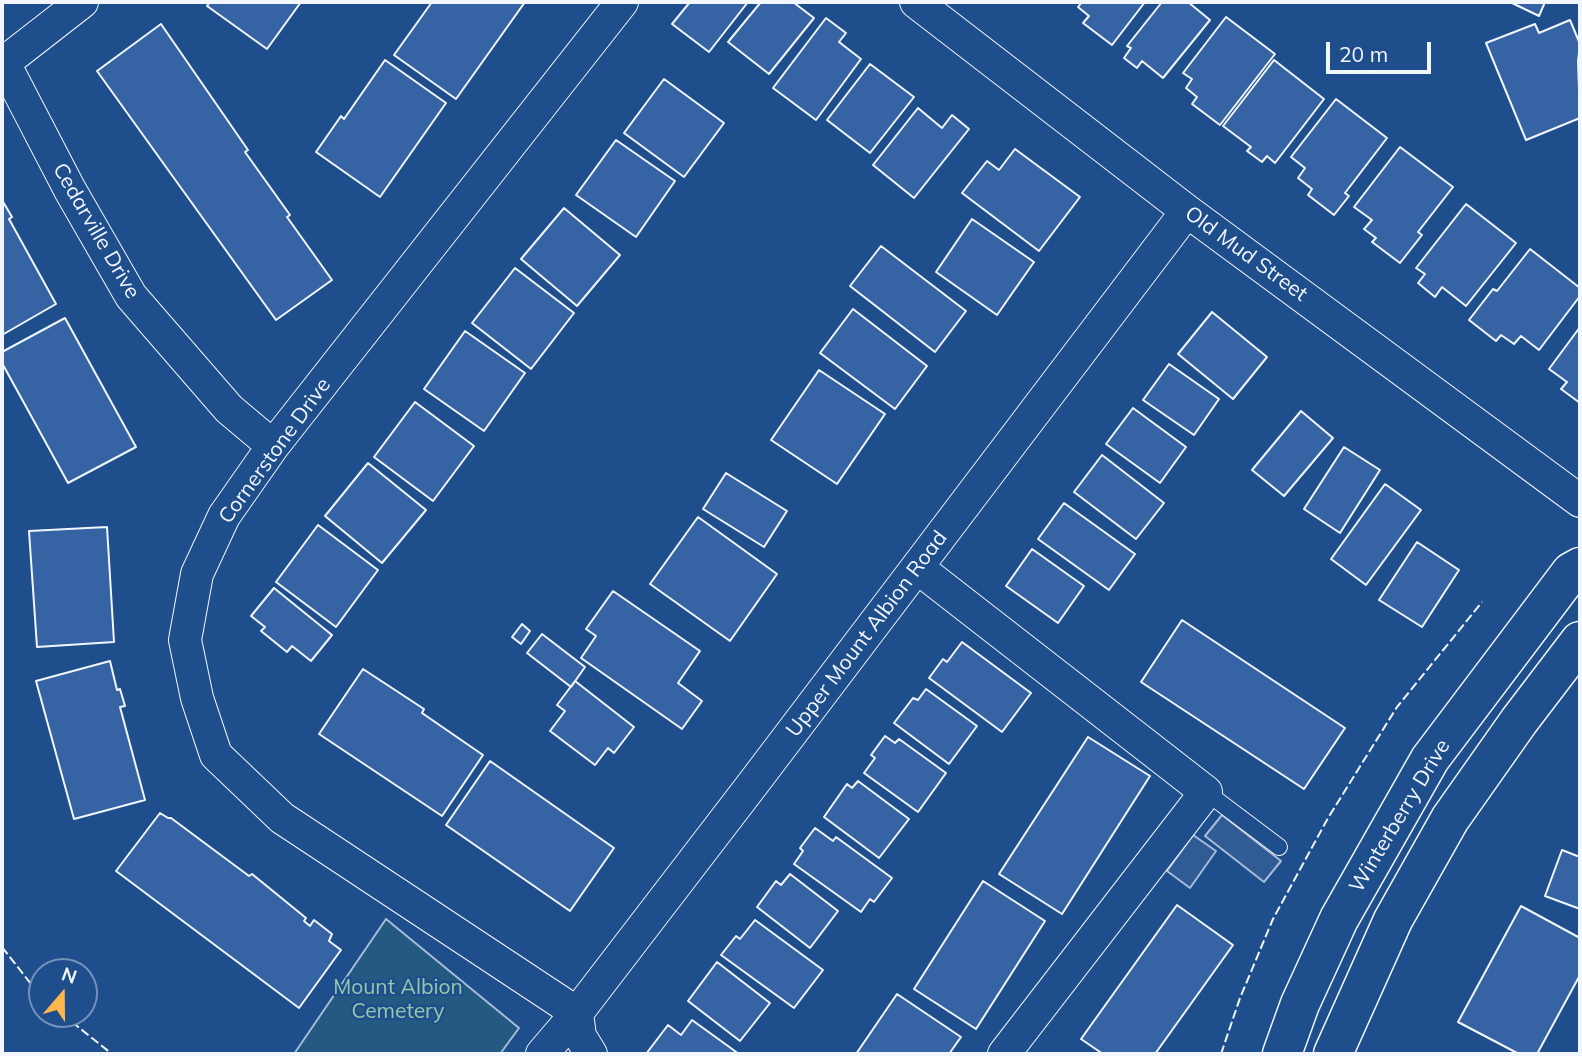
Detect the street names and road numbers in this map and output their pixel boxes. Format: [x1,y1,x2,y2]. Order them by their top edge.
street label: Cedarville Drive [47,159,145,303]
street label: Old Mud Street [1180,201,1312,307]
street label: Cornerstone Drive [214,373,336,529]
street label: Upper Mount Albion Road [781,526,953,742]
street label: Winterberry Drive [1344,735,1456,897]

